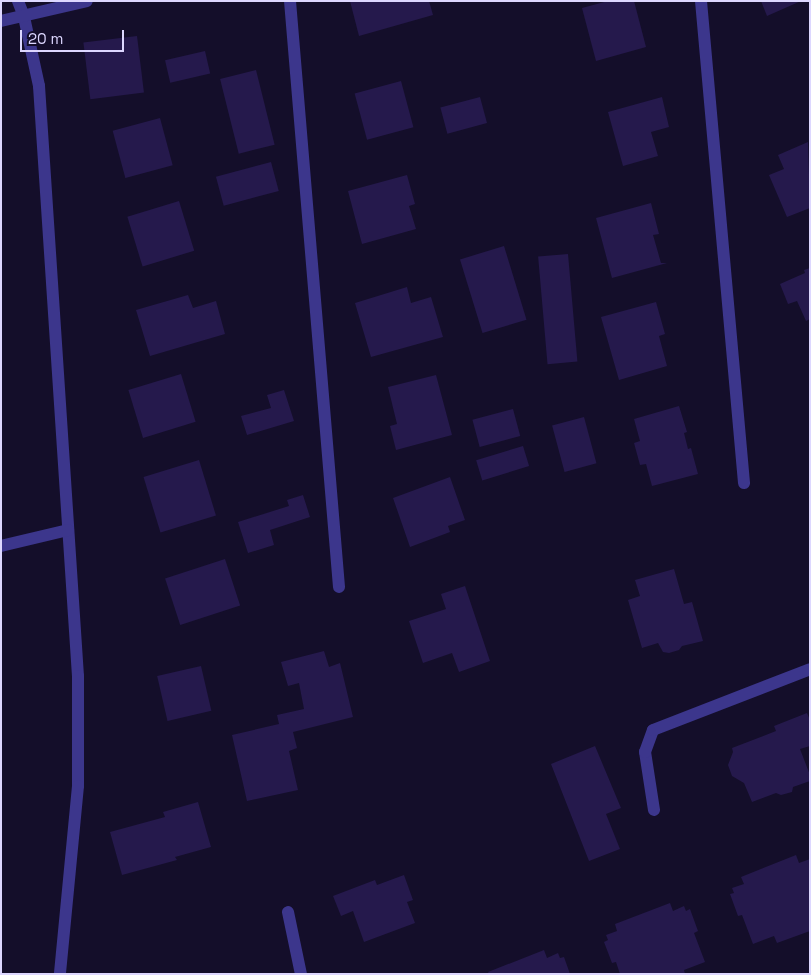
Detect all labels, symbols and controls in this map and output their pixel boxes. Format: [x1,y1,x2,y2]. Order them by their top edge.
scale bar [22,20,126,52]
text: 20 m [28,29,63,48]

